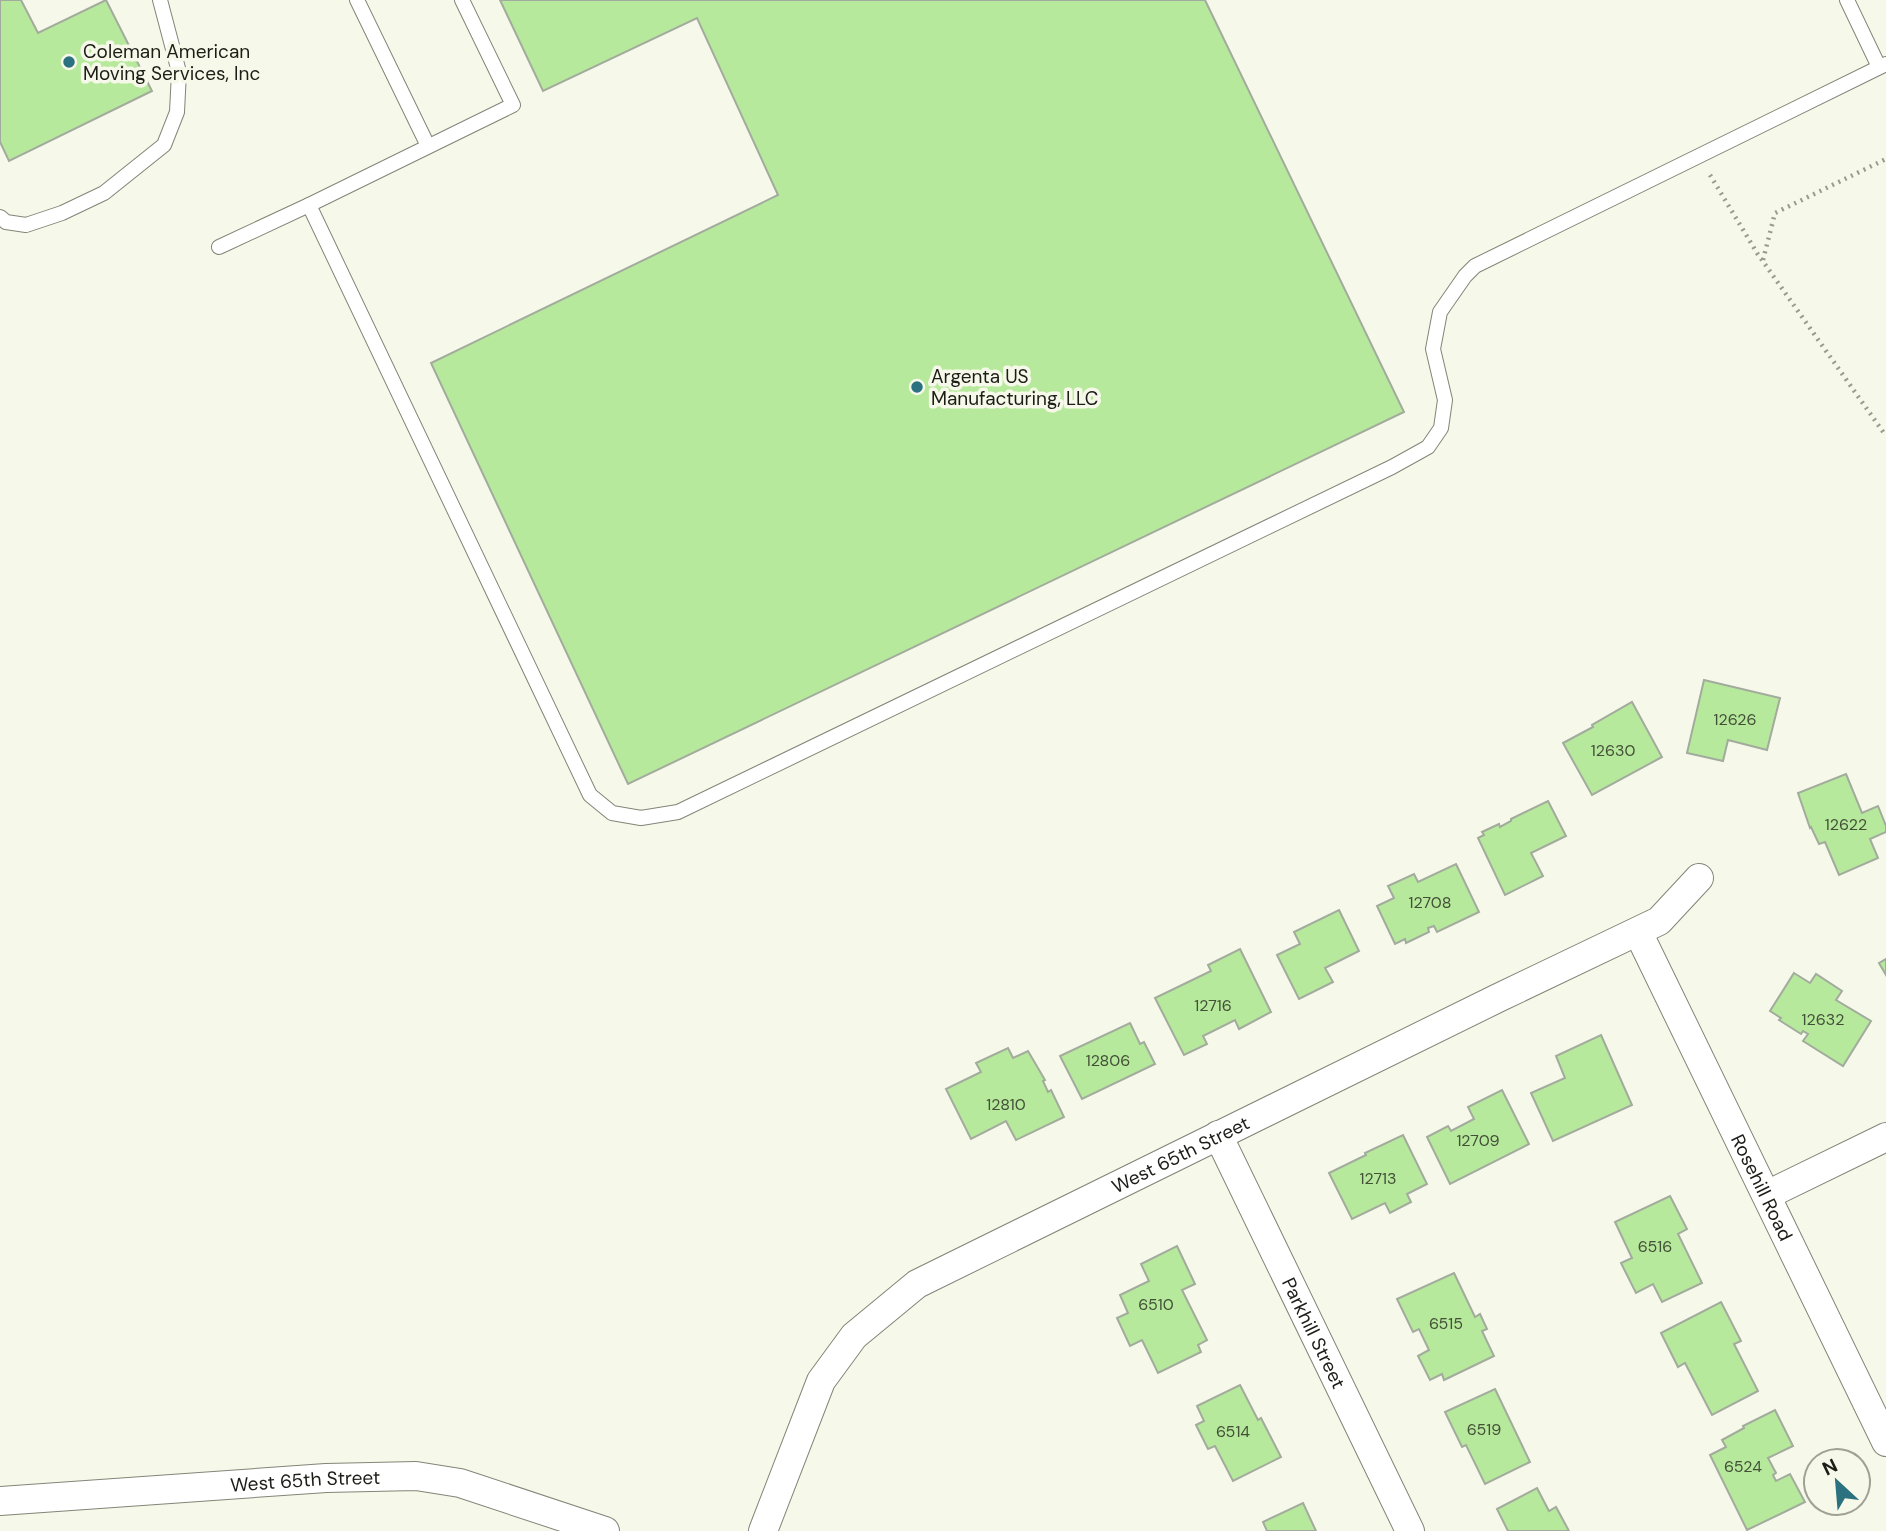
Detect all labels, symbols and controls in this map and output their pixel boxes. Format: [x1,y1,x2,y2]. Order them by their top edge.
place label: Coleman American Moving Services, Inc [83,39,260,86]
marker: Coleman American Moving Services, Inc [61,54,77,70]
place label: Argenta US Manufacturing, LLC [931,364,1099,411]
marker: Argenta US Manufacturing, LLC [909,379,925,395]
house number: 12626 [1713,709,1757,730]
house number: 12630 [1591,740,1635,761]
house number: 12622 [1825,814,1867,835]
house number: 12708 [1409,892,1451,913]
house number: 12716 [1194,995,1232,1016]
house number: 12632 [1802,1009,1844,1030]
house number: 12806 [1086,1050,1130,1071]
house number: 12810 [986,1094,1026,1115]
street label: West 65th Street [1108,1110,1253,1199]
house number: 12709 [1456,1130,1500,1151]
street label: Rosehill Road [1726,1130,1799,1245]
house number: 12713 [1360,1168,1397,1189]
house number: 6516 [1638,1236,1672,1257]
street label: Parkhill Street [1276,1273,1352,1393]
house number: 6510 [1138,1294,1174,1315]
house number: 6515 [1429,1313,1463,1334]
house number: 6519 [1467,1419,1501,1440]
house number: 6514 [1216,1421,1250,1442]
north arrow [1802,1447,1872,1517]
text: N [1818,1453,1841,1481]
house number: 6524 [1724,1456,1762,1477]
street label: West 65th Street [229,1464,381,1497]

